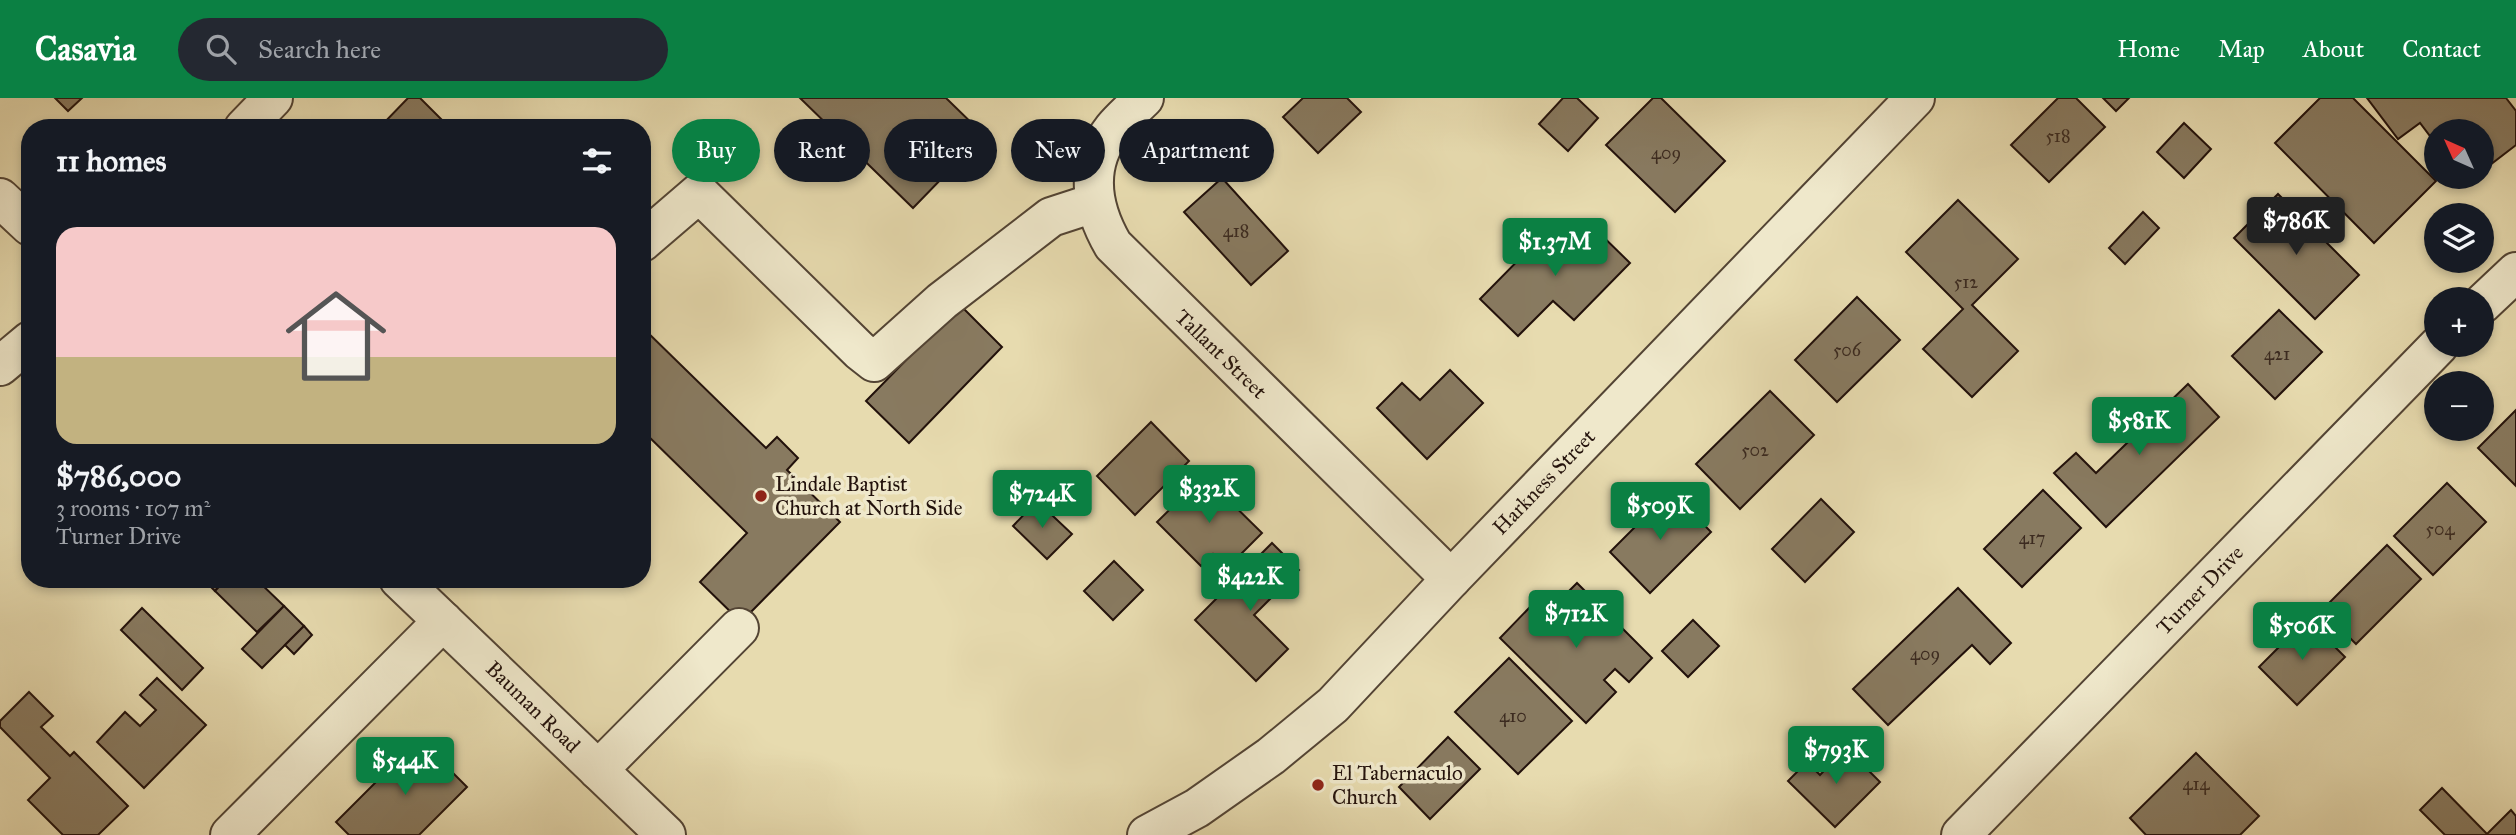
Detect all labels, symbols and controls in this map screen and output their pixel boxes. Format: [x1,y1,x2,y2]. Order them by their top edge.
search box [178,18,668,81]
text: Casavia [35,29,136,69]
icon: search [202,30,240,68]
text: Search here [258,33,381,65]
text: Home [2117,34,2180,64]
text: Map [2218,34,2265,64]
text: About [2303,34,2364,64]
text: Contact [2402,34,2481,64]
chip: Buy [672,119,760,182]
chip: Rent [774,119,870,182]
chip: Filters [884,119,997,182]
chip: New [1011,119,1105,182]
chip: Apartment [1119,119,1274,182]
north arrow [2424,119,2494,189]
map controls [2424,119,2494,441]
house number: 518 [2045,125,2071,147]
icon: filters [578,142,616,180]
house number: 409 [1651,142,1681,164]
text: 11 homes [56,143,167,179]
pin: $786K [2247,198,2345,257]
button: layers [2424,203,2494,273]
text: $786K [2263,206,2329,234]
pin: $1.37M [1498,218,1612,278]
house number: 418 [1223,220,1249,242]
text: $1.37M [1519,227,1591,255]
house number: 512 [1954,271,1978,293]
icon: home [273,273,399,399]
button: + [2424,287,2494,357]
street label: Tallant Street [1170,304,1273,405]
house number: 506 [1833,339,1862,361]
house number: 421 [2264,343,2290,365]
button: − [2424,371,2494,441]
pin: $581K [2090,398,2188,457]
text: $581K [2108,406,2170,434]
street label: Harkness Street [1487,423,1601,540]
house number: 502 [1741,439,1769,461]
text: $786,000 [56,458,181,494]
pin: $332K [1160,466,1258,525]
pin: $724K [993,470,1091,530]
place label: Lindale Baptist Church at North Side [775,471,963,521]
text: $332K [1179,474,1239,502]
text: $724K [1009,479,1075,507]
pin: $509K [1611,482,1709,542]
marker: Lindale Baptist Church at North Side [753,488,769,504]
text: $509K [1627,491,1693,519]
text: 3 rooms · 107 m² [56,494,210,522]
house number: 504 [2426,518,2455,540]
text: Turner Drive [56,522,181,550]
house number: 417 [2019,527,2045,549]
street label: Turner Drive [2151,540,2249,640]
pin: $422K [1201,554,1299,613]
text: $422K [1217,562,1283,590]
pin: $712K [1527,590,1625,650]
text: $712K [1545,599,1607,627]
pin: $506K [2253,602,2351,662]
text: $506K [2269,611,2335,639]
house number: 409 [1910,643,1940,665]
street label: Bauman Road [480,656,586,759]
house number: 410 [1499,705,1527,727]
pin: $793K [1787,726,1885,786]
text: $793K [1804,735,1868,763]
pin: $544K [356,738,454,797]
text: $544K [372,746,438,774]
place label: El Tabernaculo Church [1332,760,1463,810]
house number: 414 [2182,773,2211,795]
marker: El Tabernaculo Church [1310,777,1326,793]

